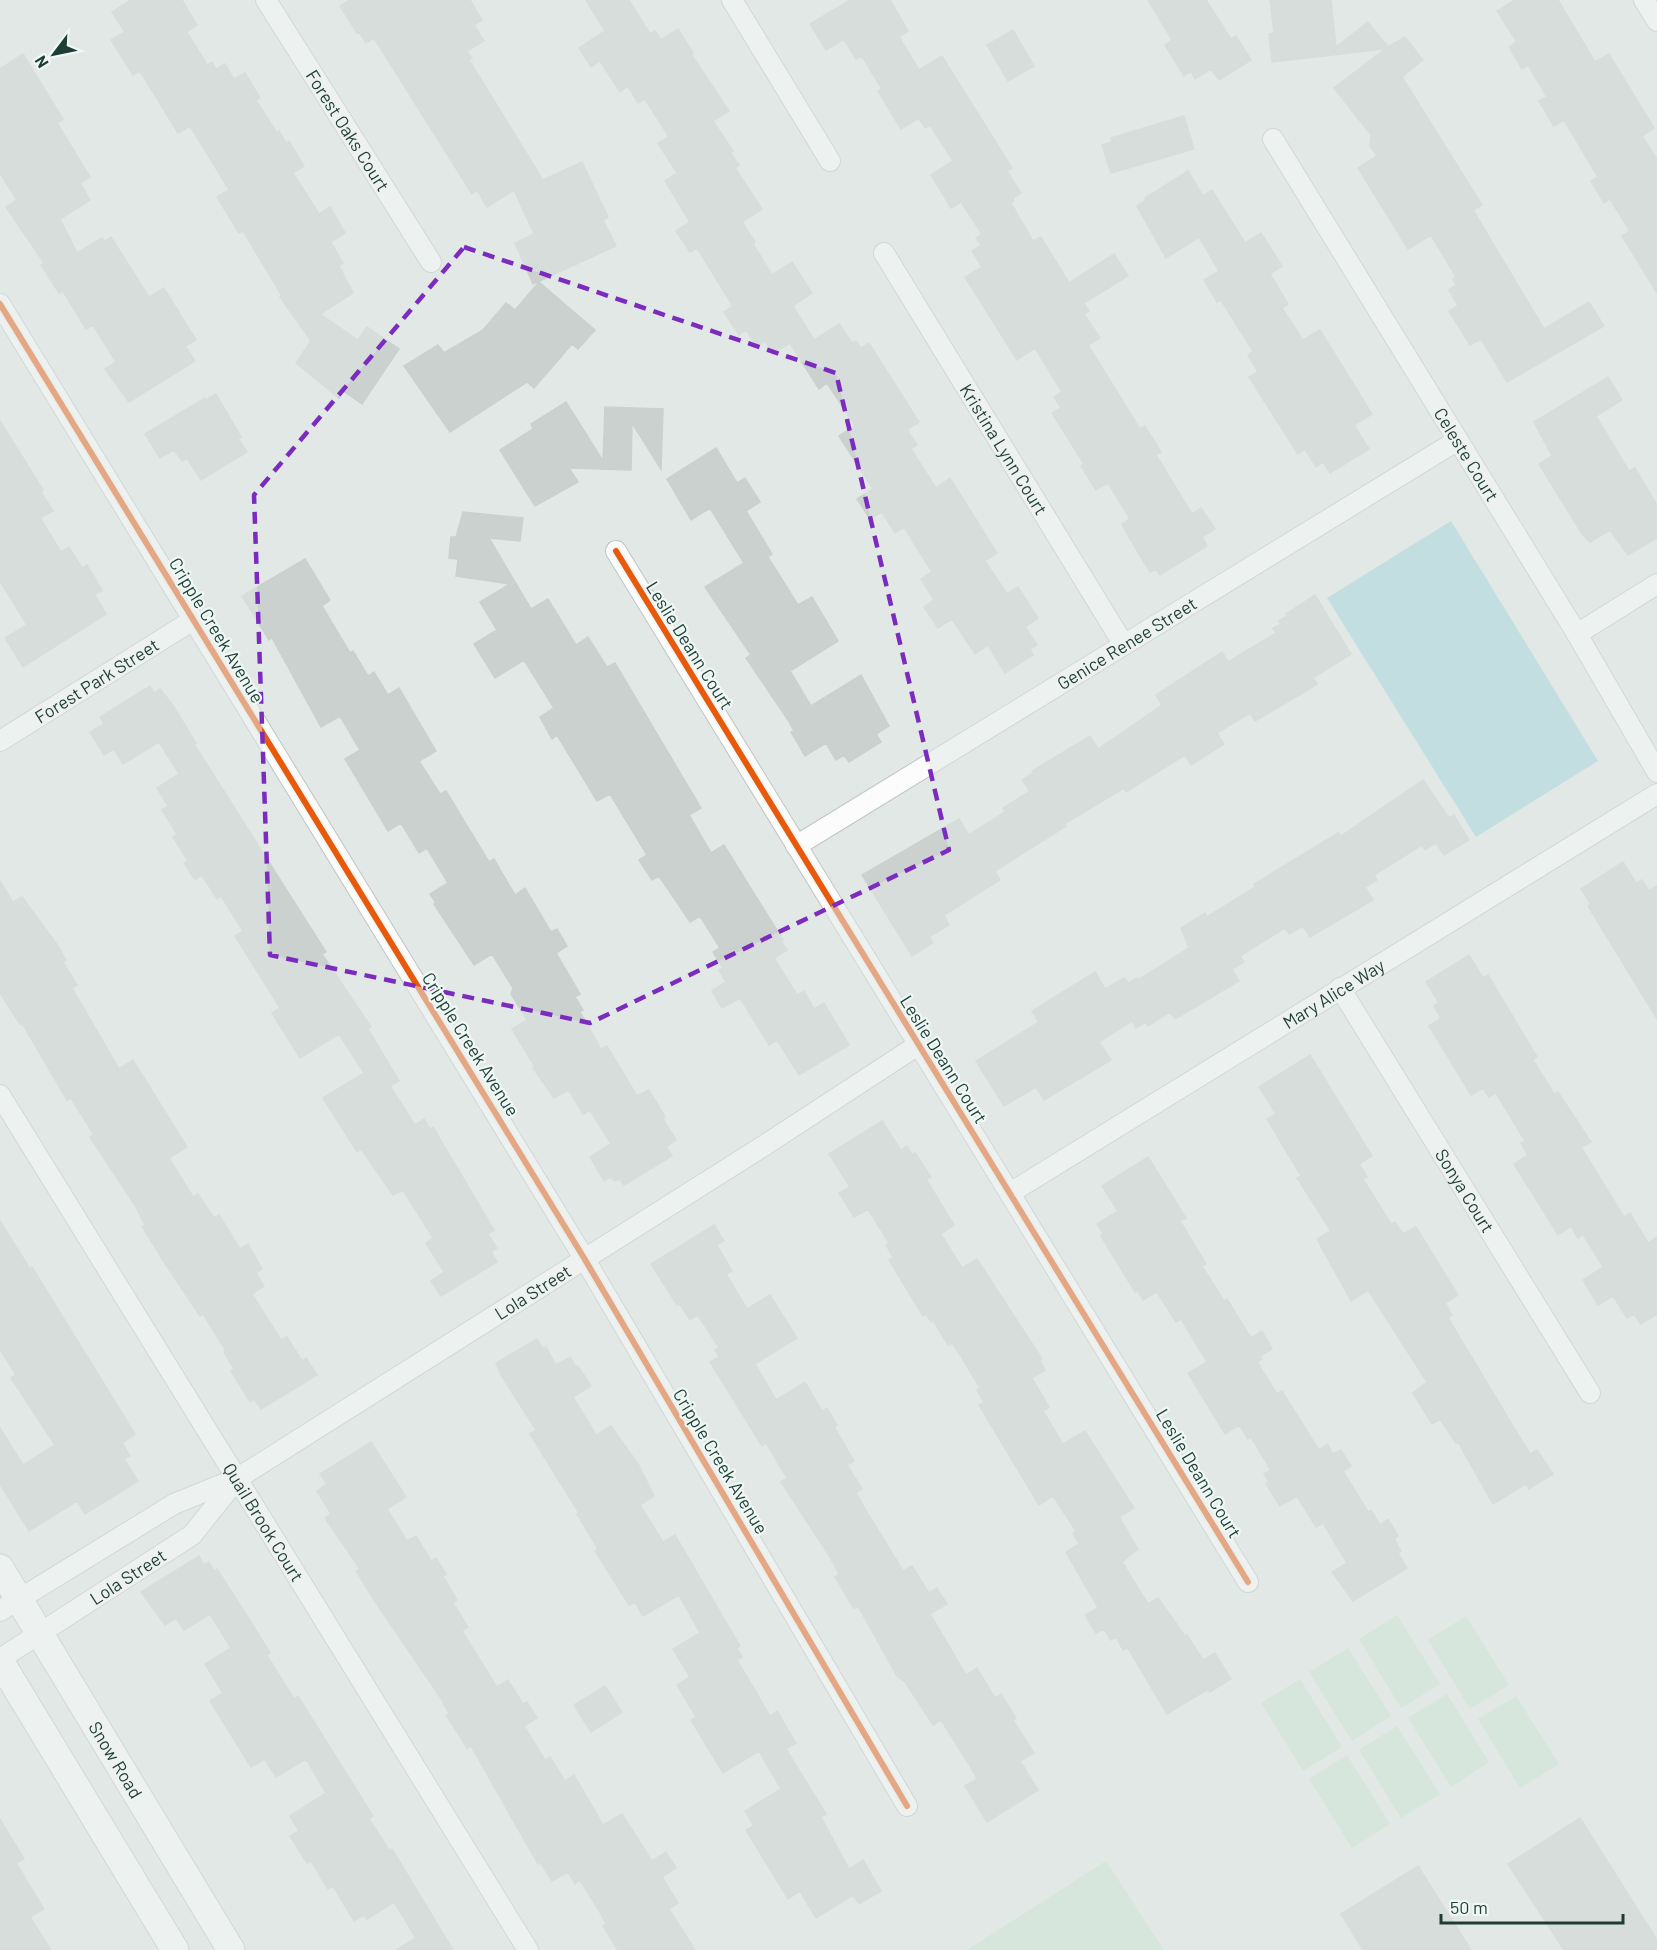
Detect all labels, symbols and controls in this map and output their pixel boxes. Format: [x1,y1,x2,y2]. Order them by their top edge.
north arrow [24,24,84,84]
text: N [30,53,52,72]
street label: Forest Oaks Court [302,66,394,195]
street label: Kristina Lynn Court [956,380,1053,519]
street label: Celeste Court [1430,403,1504,505]
street label: Cripple Creek Avenue [165,553,269,707]
street label: Leslie Deann Court [642,577,738,713]
street label: Genice Renee Street [1053,592,1201,694]
street label: Forest Park Street [30,633,163,728]
street label: Mary Alice Way [1278,954,1388,1033]
street label: Cripple Creek Avenue [418,968,524,1120]
street label: Leslie Deann Court [896,991,992,1127]
street label: Sonya Court [1431,1145,1499,1237]
street label: Lola Street [490,1259,575,1324]
street label: Cripple Creek Avenue [669,1384,773,1538]
street label: Leslie Deann Court [1152,1404,1246,1542]
street label: Quail Brook Court [219,1459,309,1585]
street label: Lola Street [86,1544,170,1609]
street label: Snow Road [84,1717,148,1802]
scale bar [1441,1887,1622,1925]
text: 50 m [1450,1896,1488,1918]

